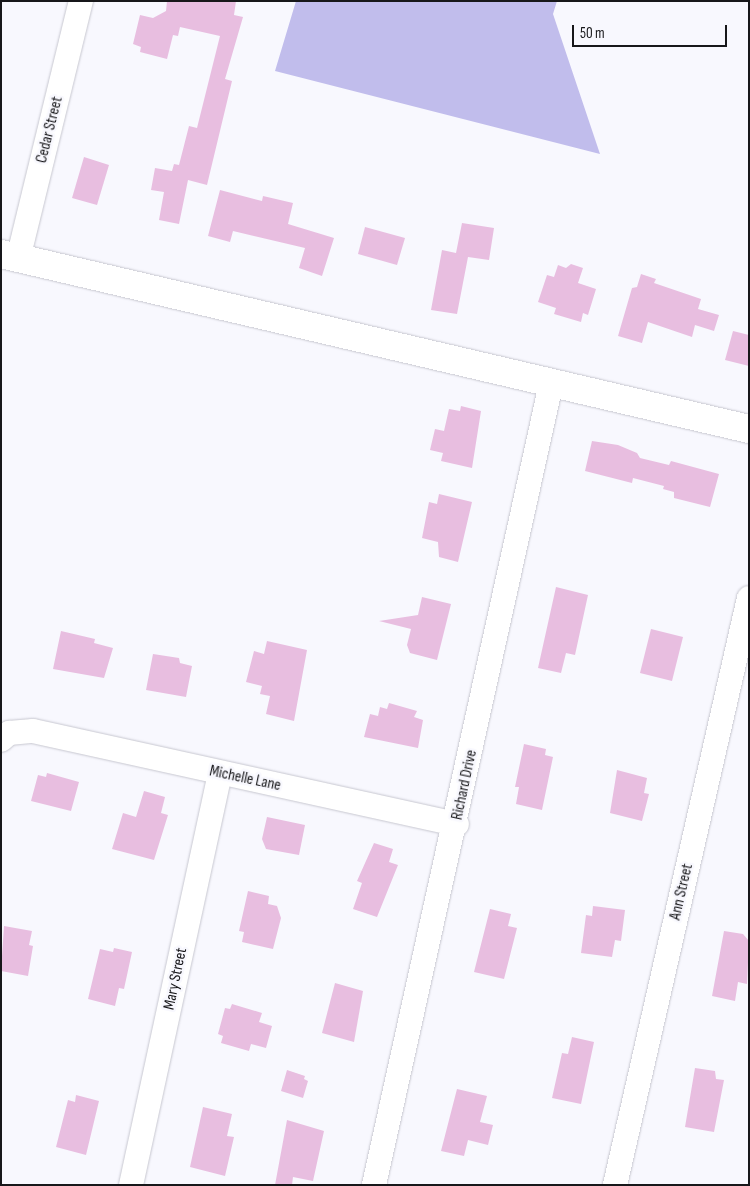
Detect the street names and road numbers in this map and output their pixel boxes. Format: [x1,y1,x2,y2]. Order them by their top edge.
street label: Cedar Street [32,95,68,165]
street label: Richard Drive [448,748,482,822]
street label: Michelle Lane [208,762,282,796]
street label: Ann Street [666,862,698,922]
street label: Mary Street [160,946,192,1012]

